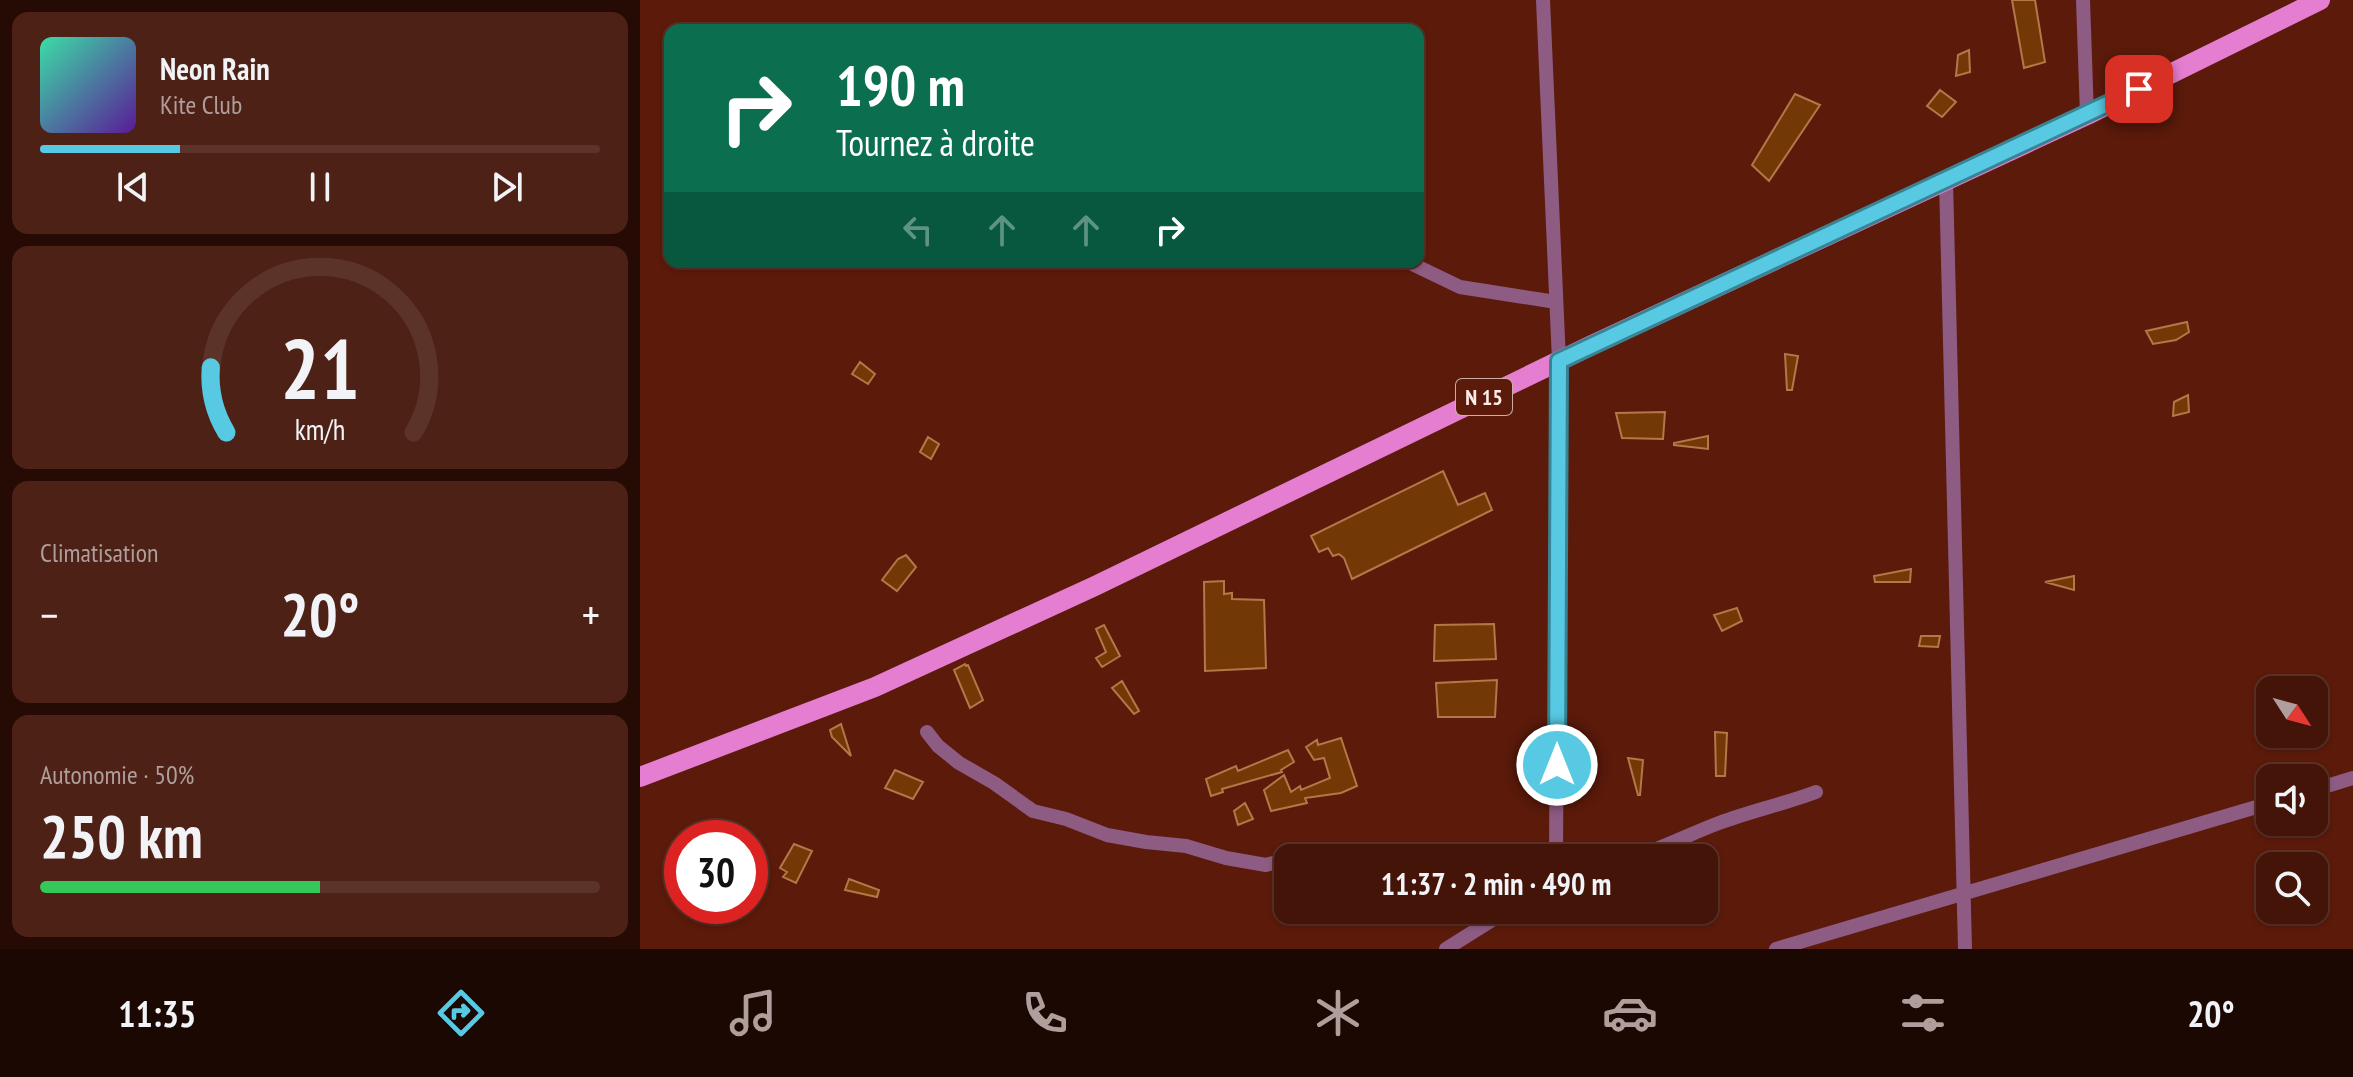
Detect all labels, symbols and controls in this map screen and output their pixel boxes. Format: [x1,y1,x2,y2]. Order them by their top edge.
text: Neon Rain [160,49,270,88]
text: 190 m [836,49,965,121]
pin [2105,55,2173,123]
icon: right [704,56,808,160]
icon: arrive [2117,67,2161,111]
text: Kite Club [160,88,242,121]
text: Tournez à droite [836,119,1035,166]
icon: previous [111,165,155,209]
icon: pause [298,165,342,209]
icon: next [485,165,529,209]
icon: left [896,208,940,252]
icon: ahead [980,208,1024,252]
icon: ahead [1064,208,1108,252]
icon: right [1148,208,1192,252]
text: 21 [280,314,360,422]
road number: N 15 [1456,379,1512,415]
text: km/h [295,412,345,449]
text: Climatisation [40,536,158,569]
text: 20° [280,575,360,653]
text: − [40,586,58,643]
text: + [582,586,600,643]
north arrow [2256,676,2328,748]
map controls [2256,676,2328,924]
position arrow [1515,723,1599,807]
text: Autonomie · 50% [40,758,194,791]
button: sound [2256,764,2328,836]
text: 250 km [40,797,203,875]
speed limit sign: 30 [664,820,768,924]
button: search [2256,852,2328,924]
text: 11:37 · 2 min · 490 m [1381,864,1611,903]
icon: directions [433,985,489,1041]
icon: music [725,985,781,1041]
icon: phone [1017,985,1073,1041]
icon: climate [1310,985,1366,1041]
icon: car [1602,985,1658,1041]
icon: filters [1895,985,1951,1041]
text: 11:35 [118,990,196,1037]
text: 20° [2187,990,2235,1037]

